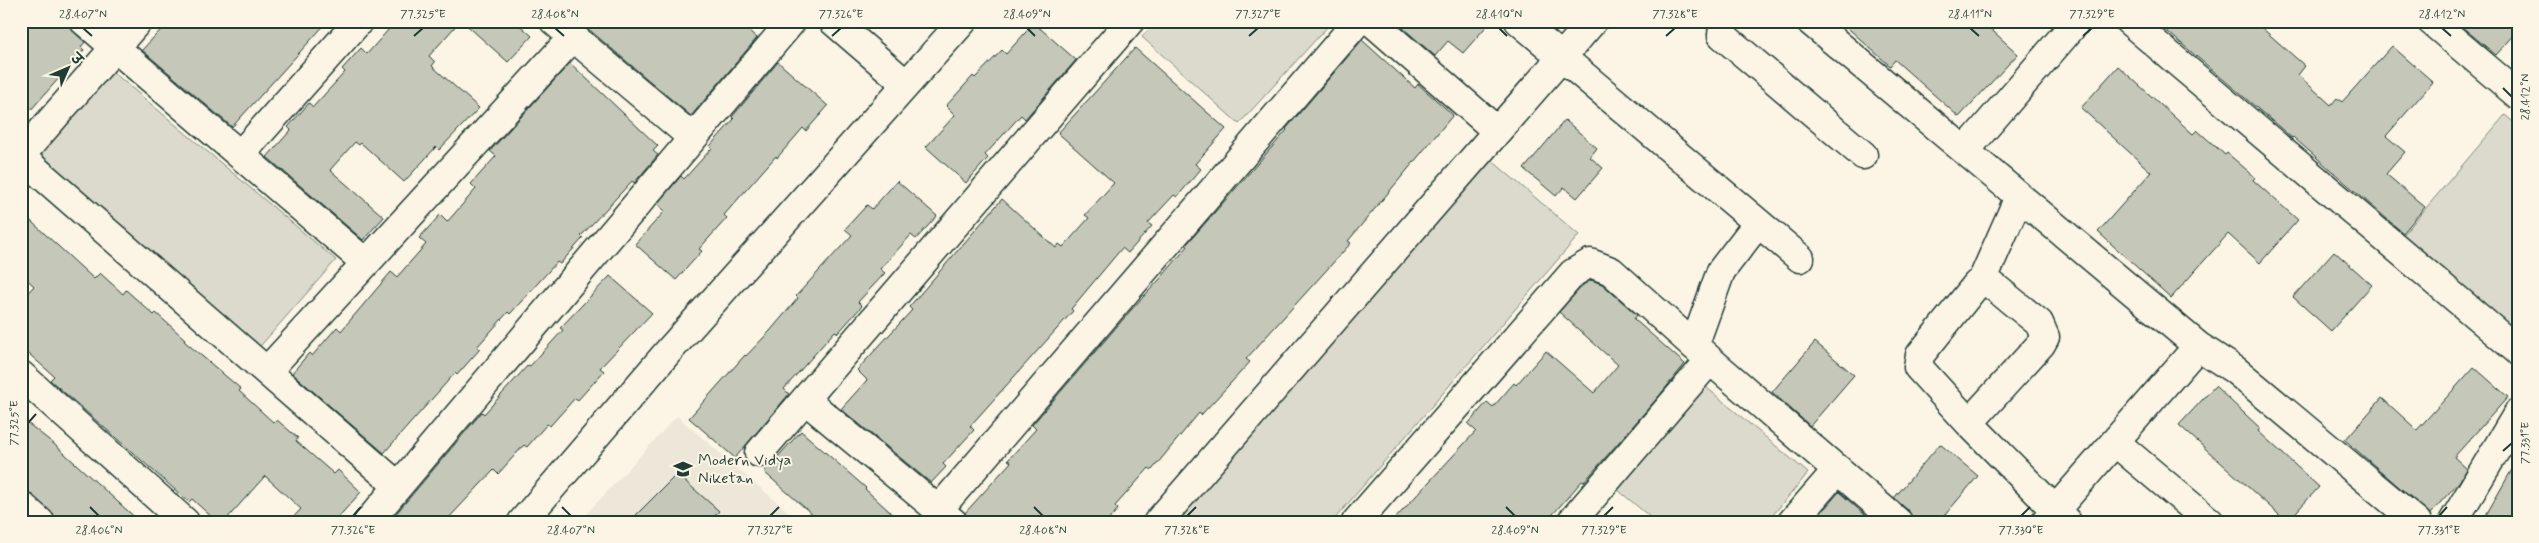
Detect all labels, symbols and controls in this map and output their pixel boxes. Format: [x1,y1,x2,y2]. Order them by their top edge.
text: 28.407°N [59,7,107,23]
text: 77.325°E [400,7,446,23]
text: 28.408°N [531,7,579,23]
text: 77.326°E [819,7,863,23]
text: 28.409°N [1003,7,1051,23]
text: 77.327°E [1235,7,1281,23]
text: 28.410°N [1476,7,1522,23]
text: 77.328°E [1652,7,1698,23]
text: 28.411°N [1948,7,1992,23]
text: 77.329°E [2069,7,2115,23]
text: 28.412°N [2419,7,2465,23]
north arrow [42,42,92,92]
text: उ [65,48,87,70]
text: 28.412°N [2518,74,2534,120]
text: 77.325°E [7,400,23,446]
text: 77.331°E [2518,422,2534,464]
place label: Modern Vidya Niketan [698,450,792,489]
school or university icon: Modern Vidya Niketan [672,458,694,480]
text: 28.406°N [76,523,122,539]
text: 77.326°E [331,523,375,539]
text: 28.407°N [547,523,595,539]
text: 77.327°E [747,523,793,539]
text: 28.408°N [1019,523,1067,539]
text: 77.328°E [1164,523,1210,539]
text: 28.409°N [1491,523,1539,539]
text: 77.329°E [1581,523,1627,539]
text: 77.330°E [1999,523,2043,539]
text: 77.331°E [2418,523,2460,539]

